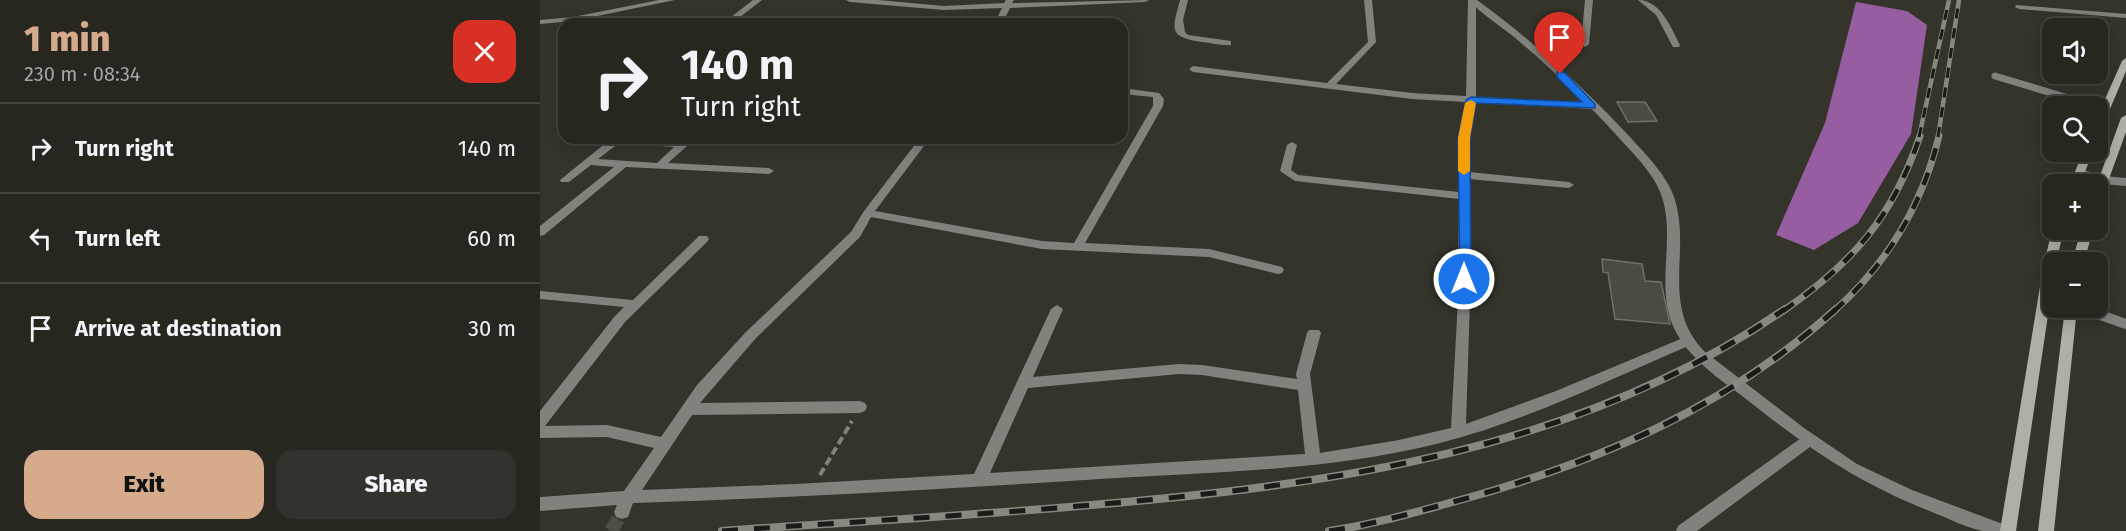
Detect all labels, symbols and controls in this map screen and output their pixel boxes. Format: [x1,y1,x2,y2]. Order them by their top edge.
pin [1534,12,1585,74]
text: 1 min [24,17,110,61]
map controls [2042,18,2108,318]
button: sound [2042,18,2108,84]
button: close [453,20,516,83]
icon: arrive [1543,21,1576,54]
text: 140 m [681,40,794,90]
icon: right [582,42,660,120]
text: 230 m · 08:34 [24,62,140,86]
text: Turn right [681,91,801,123]
button: search [2042,96,2108,162]
icon: right [24,132,57,165]
text: Turn right [75,135,174,162]
text: 140 m [458,135,516,162]
button: + [2042,174,2108,240]
icon: left [24,222,57,255]
text: Turn left [75,225,160,252]
text: 60 m [467,225,516,252]
position arrow [1432,247,1496,311]
button: − [2042,252,2108,318]
icon: arrive [24,312,57,345]
text: Arrive at destination [75,315,282,342]
text: 30 m [468,315,516,342]
button: Exit [24,450,264,519]
button: Share [276,450,516,519]

